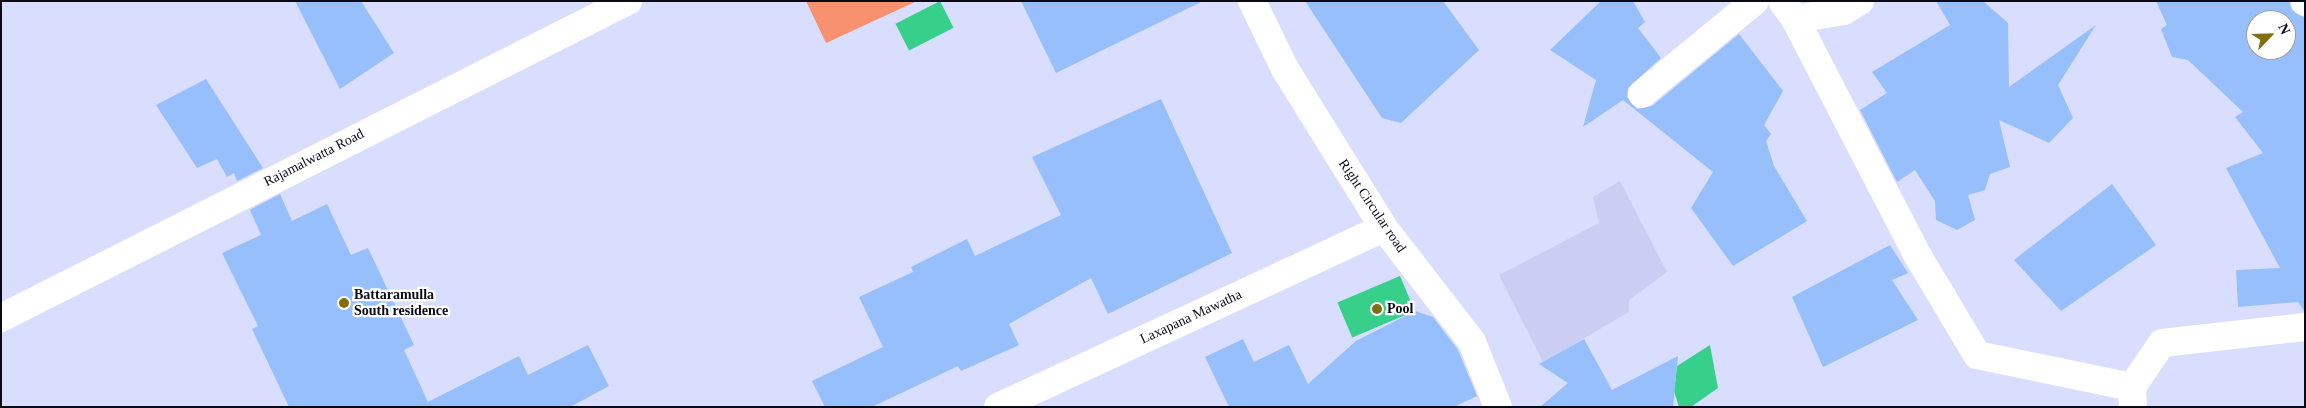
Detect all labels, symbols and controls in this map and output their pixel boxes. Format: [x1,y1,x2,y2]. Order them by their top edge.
north arrow [2246,10,2296,60]
text: N [2275,21,2293,37]
street label: Rajamalwatta Road [261,126,367,190]
street label: Right Circular road [1335,156,1409,256]
street label: Laxapana Mawatha [1138,286,1244,348]
place label: Battaramulla South residence [354,287,448,320]
marker: Battaramulla South residence [338,297,350,309]
place label: Pool [1387,301,1413,317]
marker: Pool [1371,303,1383,315]

